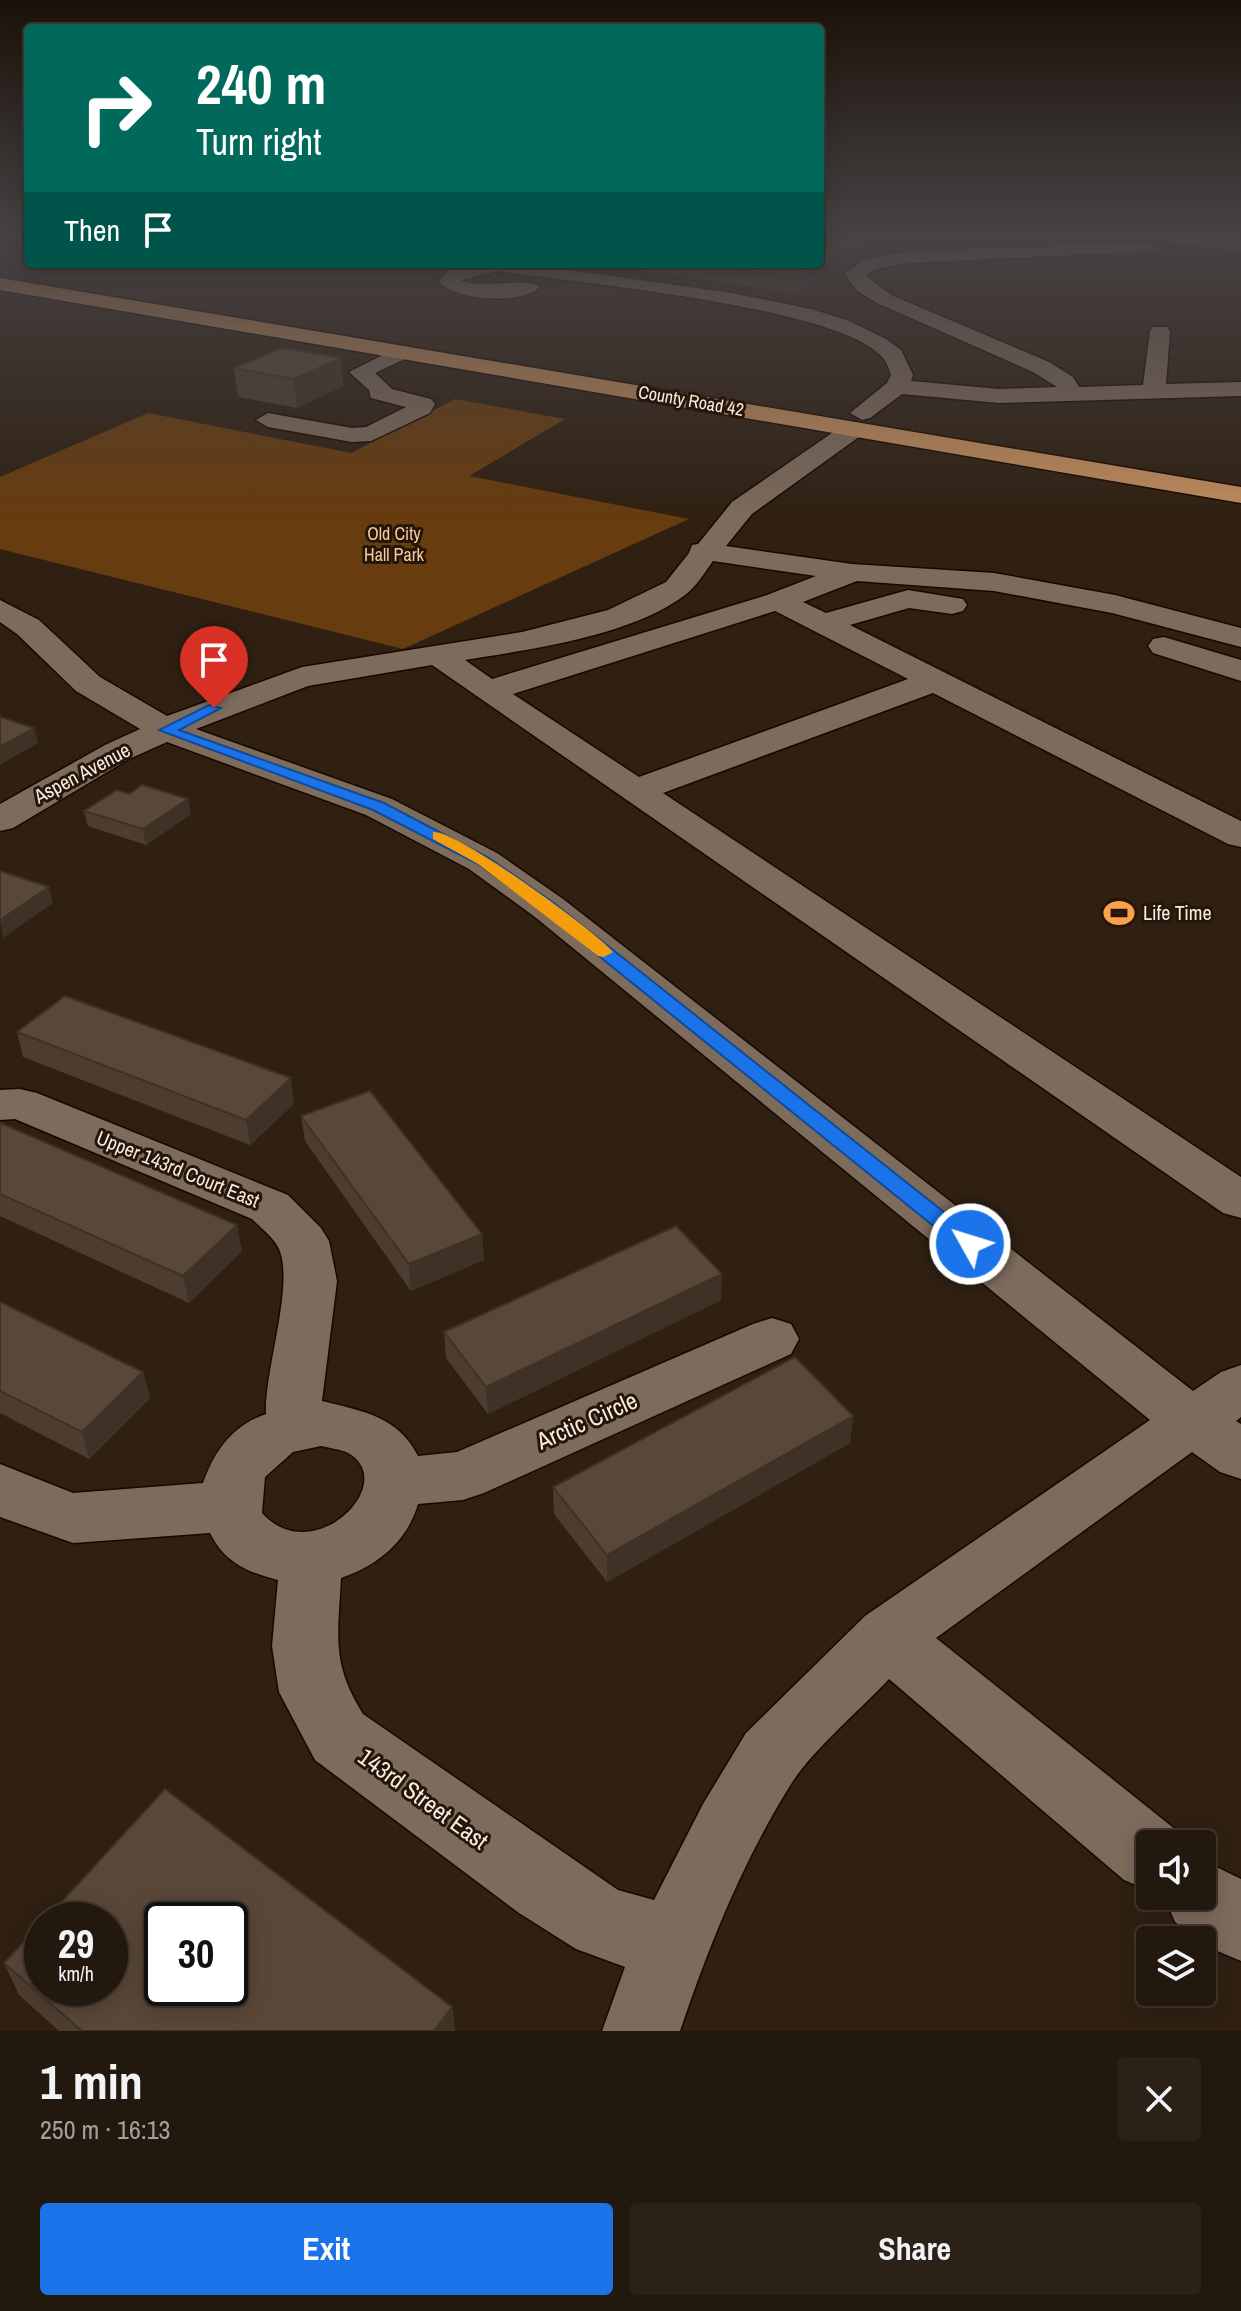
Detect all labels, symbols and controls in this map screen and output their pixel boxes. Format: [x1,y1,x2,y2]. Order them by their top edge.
text: 240 m [196,46,326,121]
icon: right [64,56,168,160]
text: Turn right [196,118,321,166]
icon: arrive [136,208,180,252]
text: Then [64,210,120,250]
street label: County Road 42 [636,379,746,422]
park label: Old City Hall Park [364,521,425,567]
pin [180,626,248,708]
icon: arrive [192,638,236,682]
street label: Aspen Avenue [28,736,135,810]
sports icon: Life Time [1102,896,1136,930]
place label: Life Time [1143,899,1212,926]
street label: Upper 143rd Court East [93,1124,264,1214]
position arrow [928,1202,1012,1286]
street label: Arctic Circle [530,1384,642,1457]
street label: 143rd Street East [352,1740,495,1856]
map controls [1136,1830,1216,2006]
button: sound [1136,1830,1216,1910]
speed limit sign: 30 [144,1902,248,2006]
text: 29 [58,1917,94,1970]
button: layers [1136,1926,1216,2006]
text: km/h [58,1960,94,1987]
text: 1 min [40,2049,143,2114]
button: close [1117,2057,1201,2141]
text: 250 m · 16:13 [40,2112,170,2147]
button: Exit [40,2203,613,2295]
button: Share [629,2203,1201,2295]

